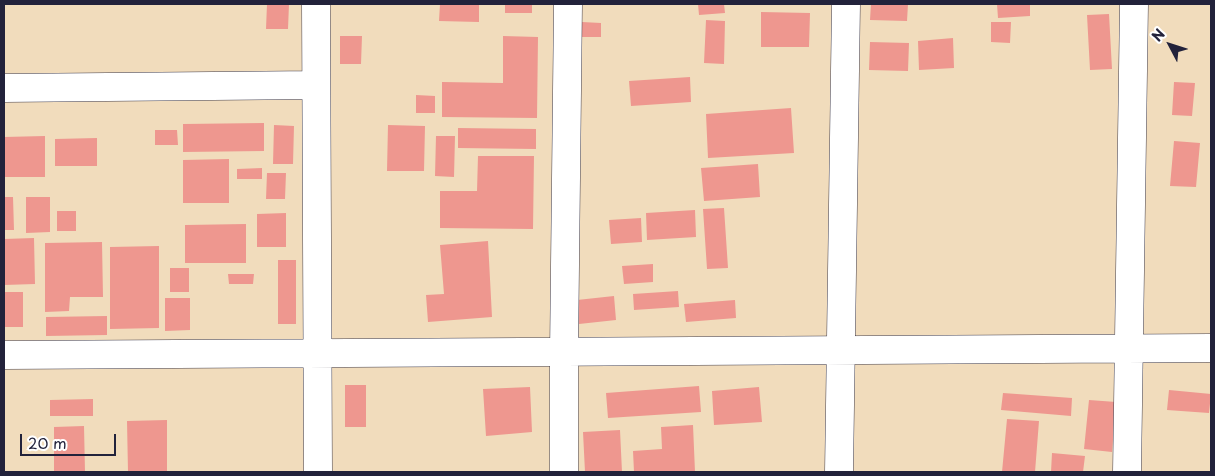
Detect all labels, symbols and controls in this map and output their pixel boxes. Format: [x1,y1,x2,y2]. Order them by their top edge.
north arrow [1145,20,1195,70]
text: N [1147,24,1170,46]
scale bar [22,424,119,456]
text: 20 m [28,431,67,454]

